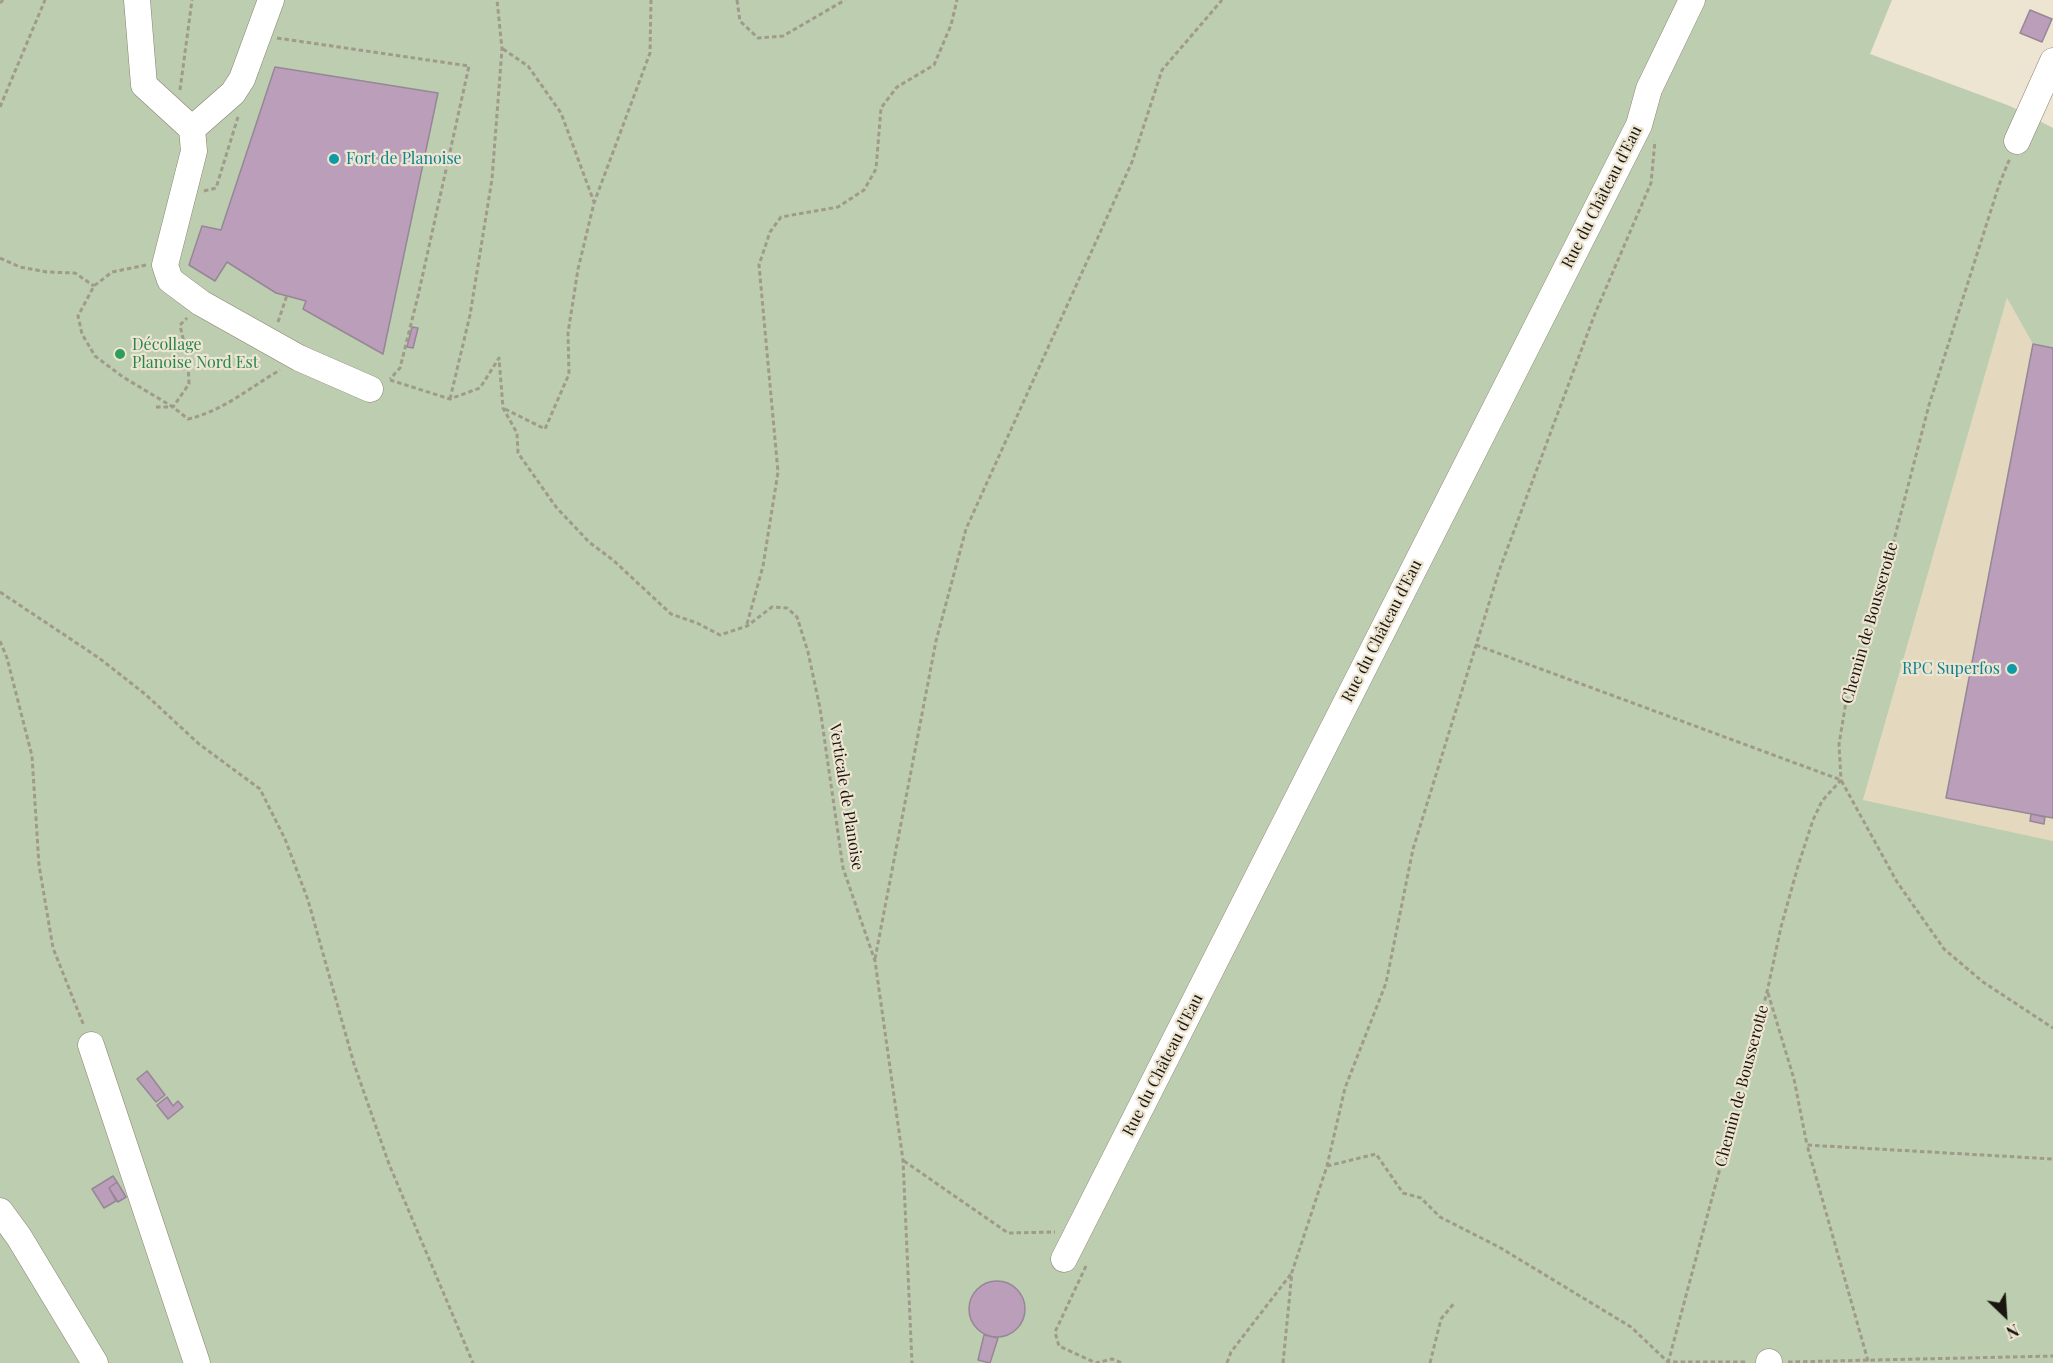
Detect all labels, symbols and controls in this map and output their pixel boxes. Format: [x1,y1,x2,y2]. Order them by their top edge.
street label: Rue du Château d'Eau [1558,123,1646,271]
place label: Fort de Planoise [346,149,462,169]
marker: Fort de Planoise [327,152,341,166]
place label: Décollage Planoise Nord Est [132,335,258,373]
marker: Décollage Planoise Nord Est [113,347,127,361]
street label: Chemin de Bousserotte [1838,540,1902,706]
street label: Rue du Château d'Eau [1338,557,1426,705]
place label: RPC Superfos [1902,659,2000,679]
marker: RPC Superfos [2005,662,2019,676]
street label: Verticale de Planoise [825,722,867,872]
street label: Rue du Château d'Eau [1119,991,1207,1139]
street label: Chemin de Bousserotte [1711,1003,1773,1169]
north arrow [1975,1285,2035,1345]
text: N [2003,1320,2022,1344]

